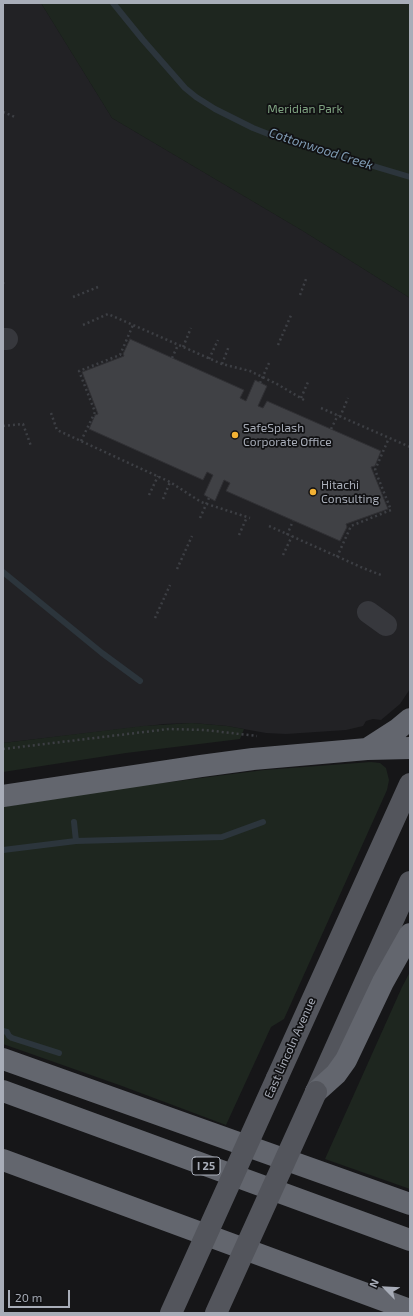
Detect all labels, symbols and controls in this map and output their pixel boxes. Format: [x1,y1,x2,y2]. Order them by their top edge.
park label: Meridian Park [267,102,343,116]
water label: Cottonwood Creek [267,125,375,173]
place label: SafeSplash Corporate Office [243,421,332,449]
marker: SafeSplash Corporate Office [230,430,240,440]
place label: Hitachi Consulting [321,478,379,506]
marker: Hitachi Consulting [308,487,318,497]
street label: East Lincoln Avenue [261,995,319,1101]
road number: I 25 [192,1157,220,1175]
north arrow [365,1268,405,1308]
text: N [366,1277,381,1289]
scale bar [10,1282,72,1308]
text: 20 m [15,1290,42,1304]

